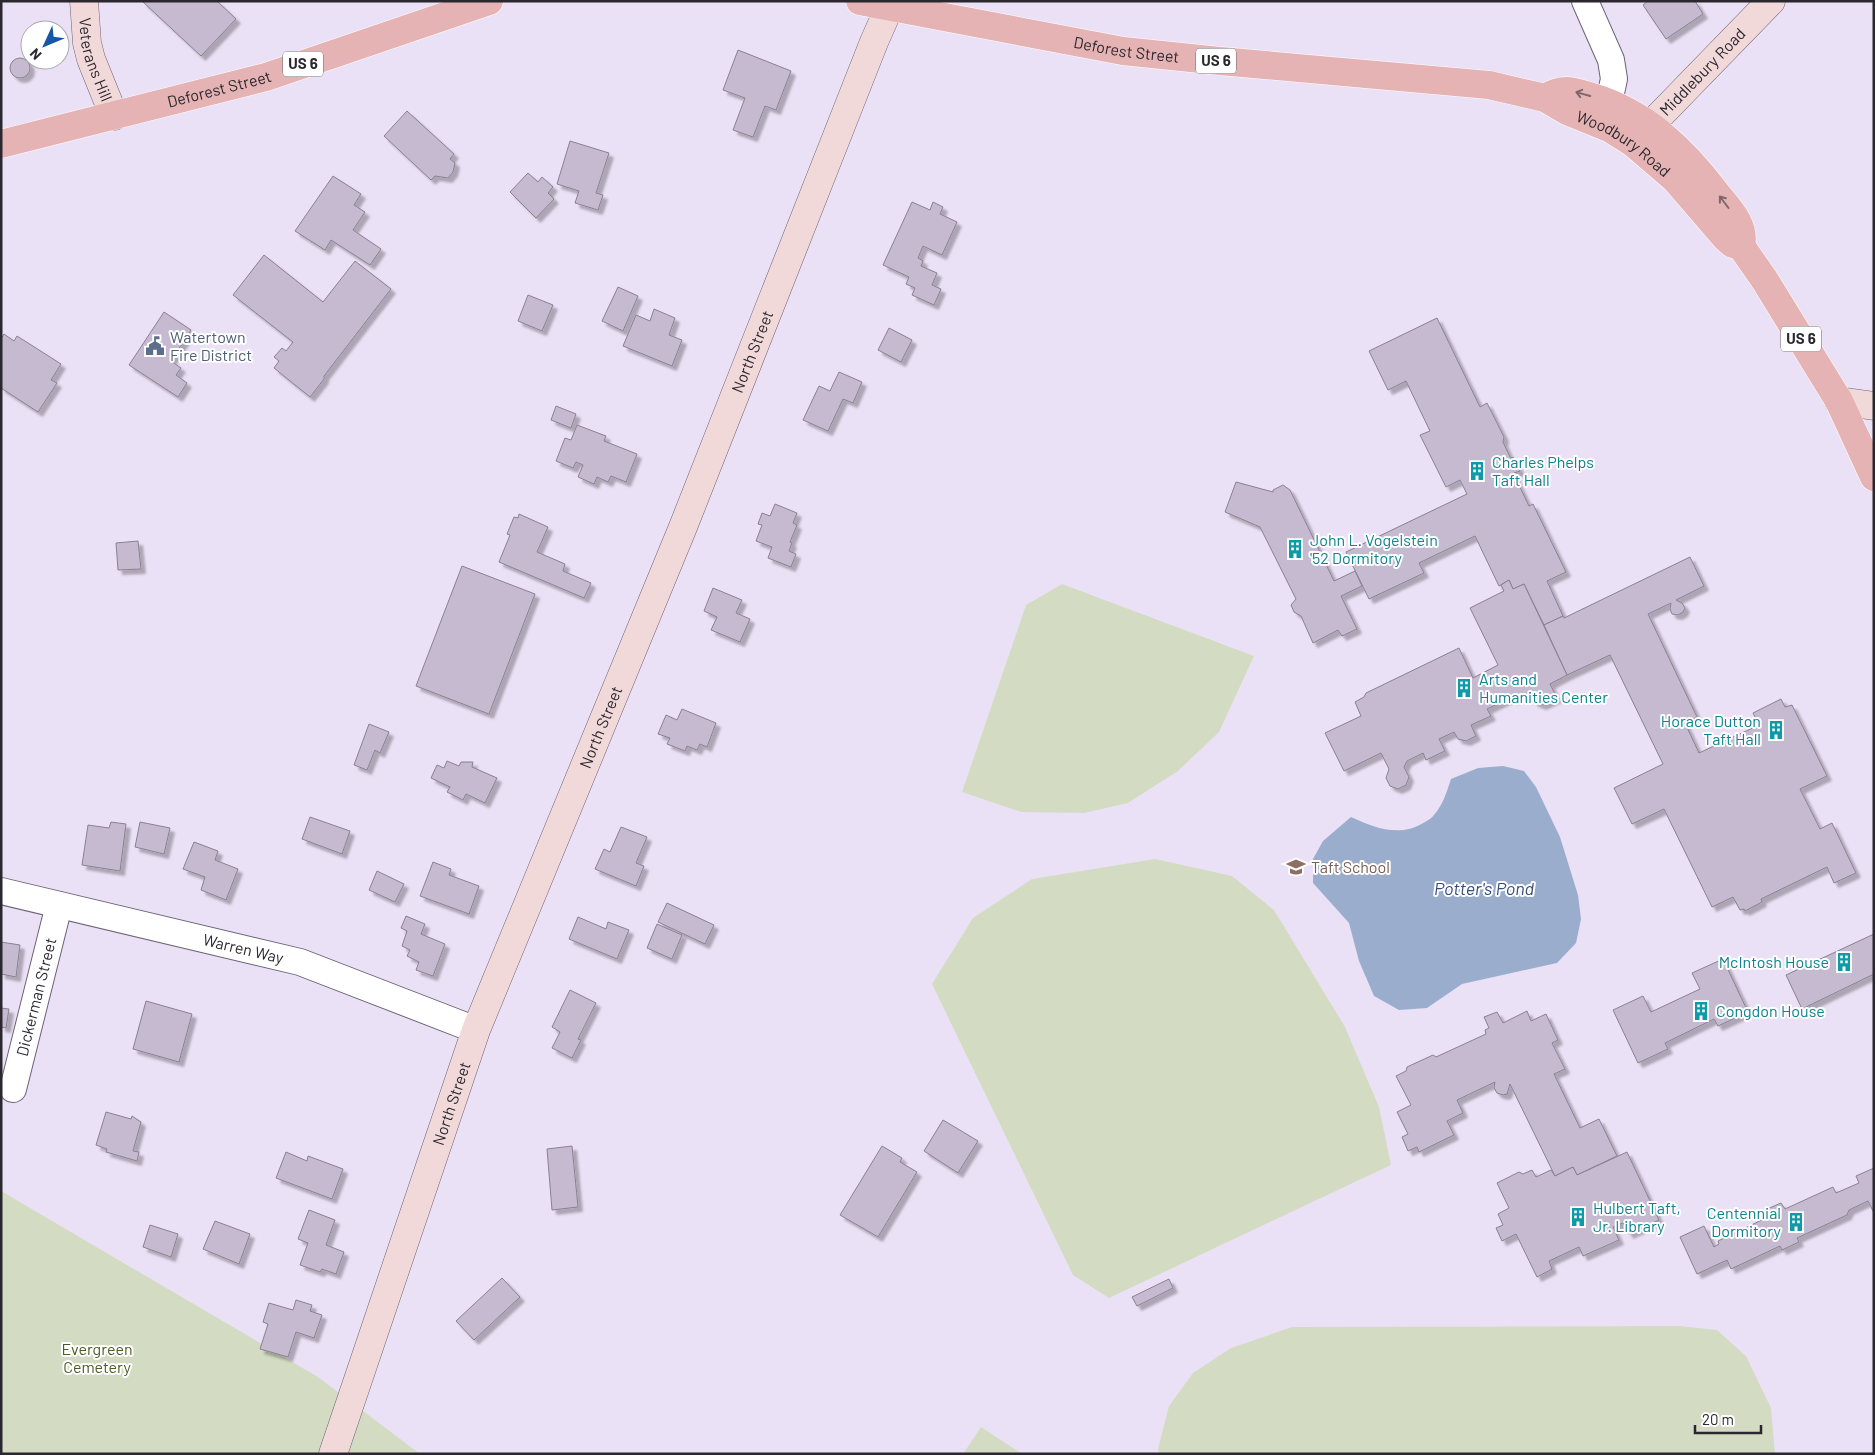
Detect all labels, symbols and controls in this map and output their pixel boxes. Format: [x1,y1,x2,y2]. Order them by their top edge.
street label: Veterans Hill [76,17,117,104]
north arrow [20,20,70,70]
street label: Middlebury Road [1655,24,1749,119]
street label: Deforest Street [1072,32,1180,66]
text: N [26,45,45,64]
road number: US 6 [1196,48,1236,74]
road number: US 6 [283,52,323,76]
street label: Deforest Street [165,66,274,111]
one-way arrow [1575,89,1591,98]
street label: Woodbury Road [1574,106,1675,180]
one-way arrow [1719,195,1729,209]
street label: North Street [727,307,776,395]
road number: US 6 [1781,326,1821,352]
place label: Watertown Fire District [170,327,252,364]
public building icon: Watertown Fire District [144,335,166,357]
place label: Charles Phelps Taft Hall [1492,452,1594,489]
building icon: Charles Phelps Taft Hall [1466,460,1488,482]
place label: John L. Vogelstein '52 Dormitory [1310,530,1438,567]
building icon: John L. Vogelstein '52 Dormitory [1284,538,1306,560]
place label: Arts and Humanities Center [1479,669,1608,706]
building icon: Arts and Humanities Center [1453,677,1475,699]
street label: North Street [575,683,626,771]
place label: Horace Dutton Taft Hall [1661,711,1761,748]
building icon: Horace Dutton Taft Hall [1765,719,1787,741]
school or university icon: Taft School [1285,856,1307,878]
place label: Taft School [1311,857,1390,876]
water label: Potter's Pond [1434,877,1535,899]
street label: Warren Way [201,929,286,967]
street label: Dickerman Street [12,936,59,1058]
building icon: McIntosh House [1833,951,1855,973]
place label: McIntosh House [1719,952,1829,971]
building icon: Congdon House [1690,1000,1712,1022]
place label: Congdon House [1716,1001,1825,1020]
street label: North Street [428,1059,474,1147]
place label: Hulbert Taft, Jr. Library [1593,1198,1681,1235]
place label: Centennial Dormitory [1707,1203,1782,1240]
building icon: Hulbert Taft, Jr. Library [1567,1206,1589,1228]
building icon: Centennial Dormitory [1785,1211,1807,1233]
park label: Evergreen Cemetery [61,1339,133,1376]
scale bar [1695,1402,1761,1434]
text: 20 m [1702,1410,1734,1428]

